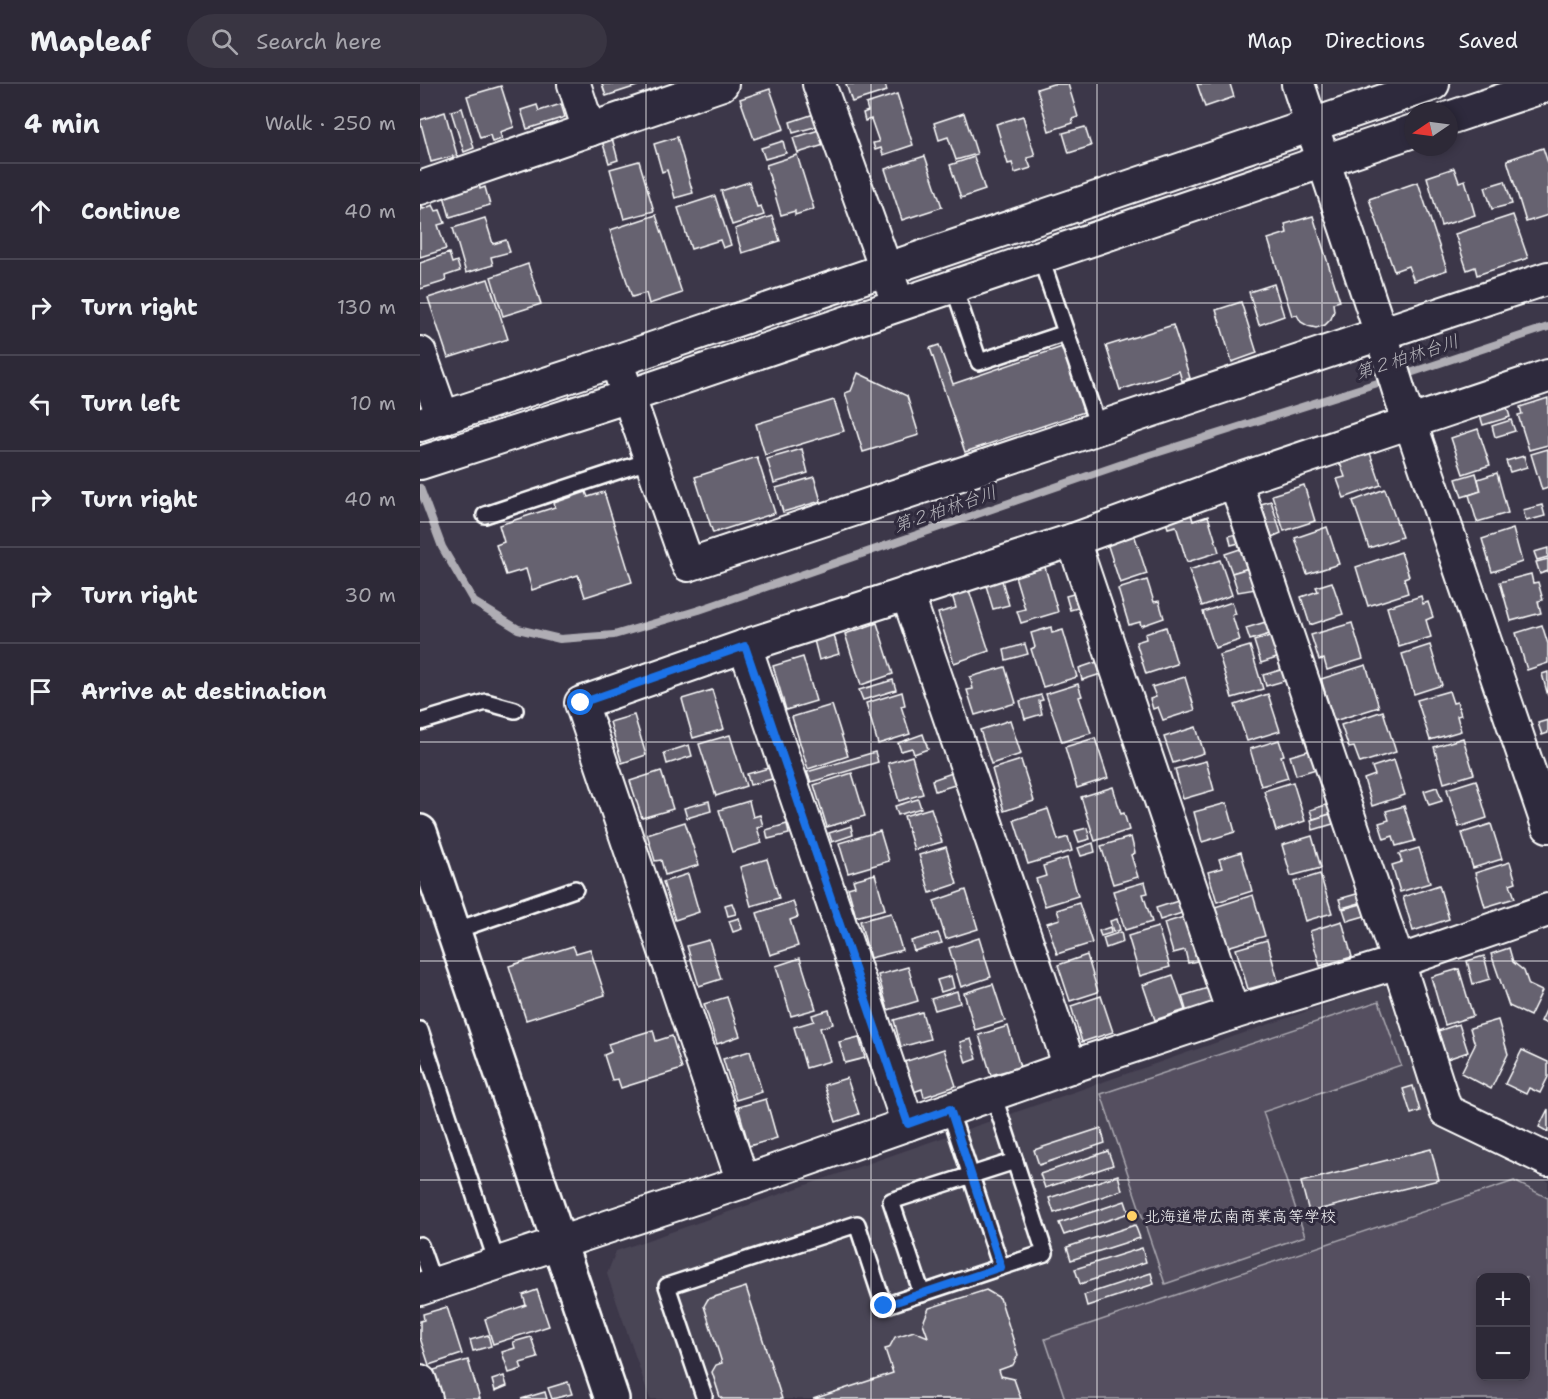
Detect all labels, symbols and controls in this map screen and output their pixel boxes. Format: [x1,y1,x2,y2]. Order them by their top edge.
search box [187,14,607,68]
text: Mapleaf [30,22,151,60]
icon: search [208,25,241,58]
text: Search here [256,27,382,56]
text: Map [1247,27,1292,55]
text: Directions [1325,27,1425,55]
text: Saved [1458,27,1518,55]
north arrow [1404,102,1458,156]
text: 4 min [24,106,100,141]
text: Walk · 250 m [265,110,396,136]
icon: ahead [24,195,57,228]
text: Continue [81,197,181,226]
text: 40 m [344,198,396,224]
icon: right [24,291,57,324]
text: Turn right [81,293,198,322]
text: 130 m [337,294,396,320]
water label: 第２柏林台川 [1352,329,1462,385]
icon: left [24,387,57,420]
text: Turn left [81,389,180,418]
text: 10 m [350,390,396,416]
water label: 第２柏林台川 [890,480,1000,538]
icon: right [24,483,57,516]
text: Turn right [81,485,198,514]
text: 40 m [344,486,396,512]
icon: right [24,579,57,612]
text: Turn right [81,581,198,610]
text: 30 m [344,582,396,608]
icon: arrive [24,675,57,708]
text: Arrive at destination [81,677,327,706]
route start [567,689,593,715]
place label: 北海道帯広南商業高等学校 [1144,1206,1336,1227]
marker: 北海道帯広南商業高等学校 [1125,1209,1139,1223]
map controls [1476,1273,1530,1381]
button: + [1476,1273,1530,1327]
route end [870,1292,896,1318]
button: − [1476,1327,1530,1381]

